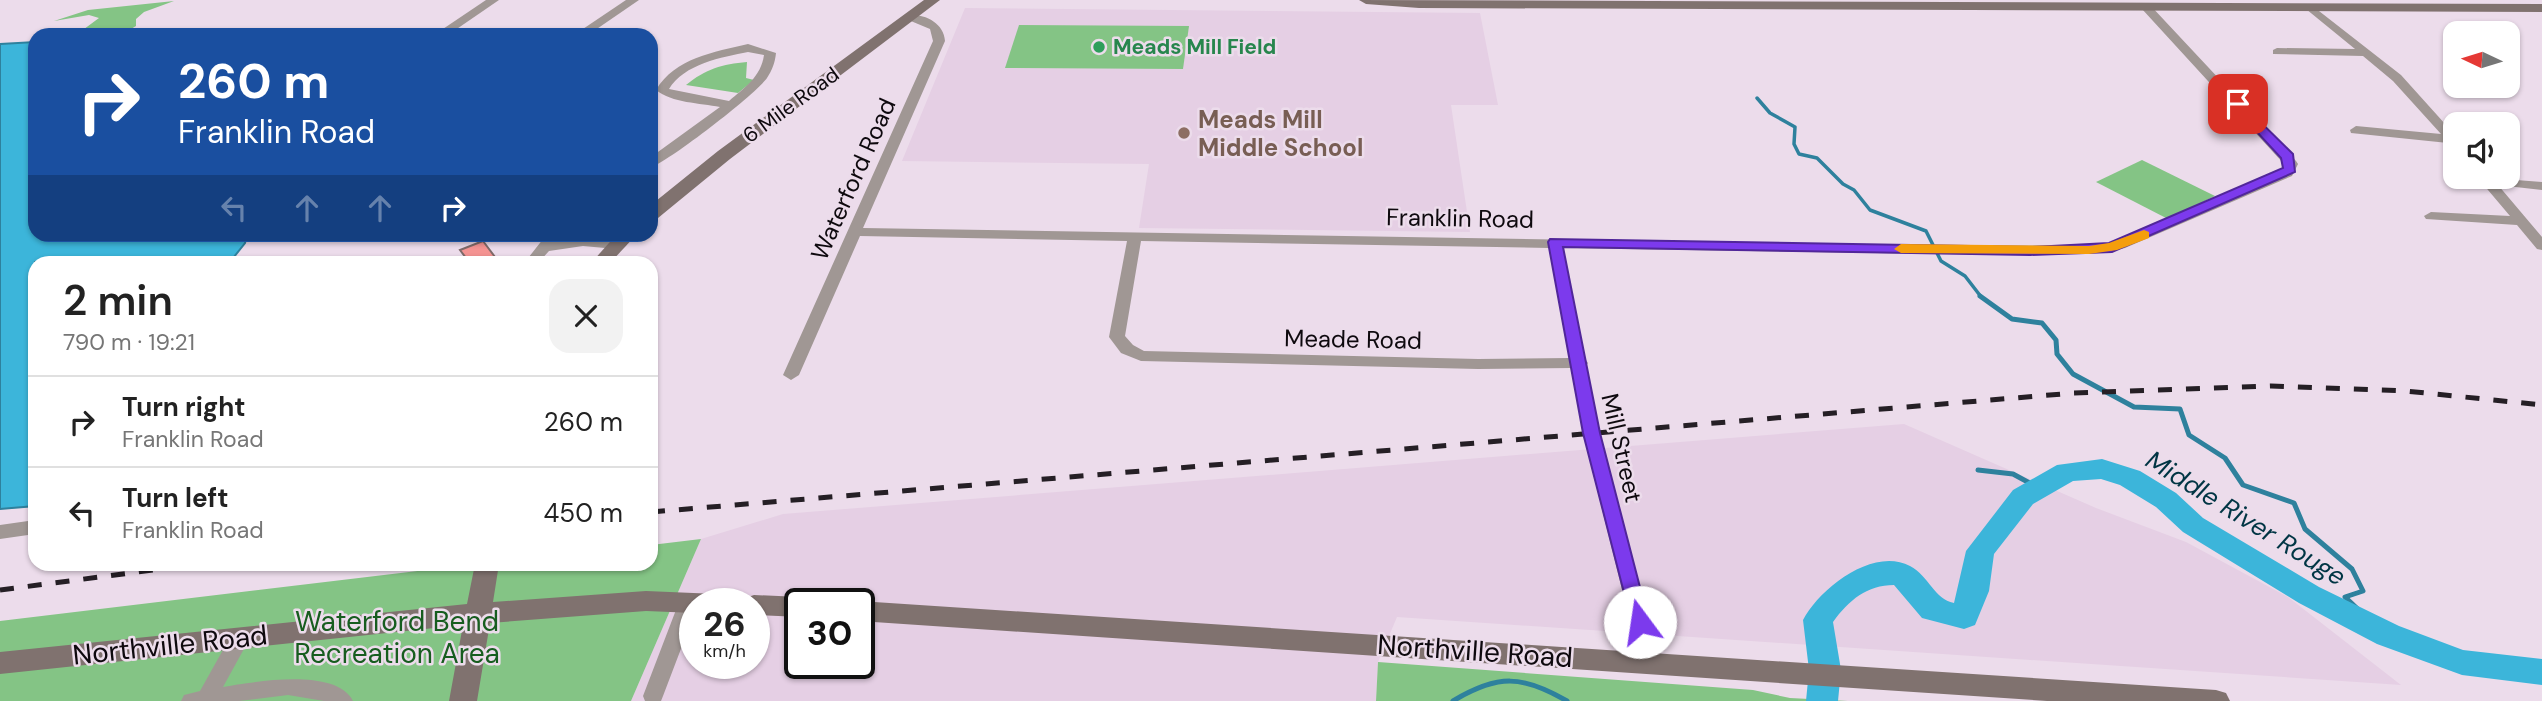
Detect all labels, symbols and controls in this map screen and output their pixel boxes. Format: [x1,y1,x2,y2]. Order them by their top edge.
north arrow [2443,21,2520,98]
map controls [2443,21,2520,189]
place label: Meads Mill Field [1113,33,1276,61]
marker: Meads Mill Field [1091,39,1107,55]
text: 260 m [178,49,329,113]
icon: right [63,56,154,147]
street label: 6 Mile Road [737,61,845,149]
pin [2208,74,2268,134]
icon: arrive [2219,85,2257,123]
street label: Waterford Road [803,93,903,265]
place label: Meads Mill Middle School [1198,104,1363,163]
text: Franklin Road [178,111,375,153]
button: sound [2443,112,2520,189]
marker: Meads Mill Middle School [1176,125,1192,141]
icon: left [215,189,253,227]
icon: ahead [288,189,326,227]
icon: ahead [361,189,399,227]
icon: right [434,189,472,227]
street label: Franklin Road [1386,201,1534,235]
text: 2 min [63,273,173,328]
button: close [549,279,623,353]
street label: Meade Road [1284,322,1422,356]
text: 790 m · 19:21 [63,327,195,357]
text: Turn right [122,390,246,424]
street label: Mill Street [1594,390,1650,506]
icon: right [63,403,101,441]
text: 260 m [544,405,623,439]
text: Franklin Road [122,424,264,454]
water label: Middle River Rouge [2140,443,2352,593]
text: Turn left [122,481,229,515]
icon: left [63,494,101,532]
text: 450 m [543,496,623,530]
text: Franklin Road [122,515,264,545]
position arrow [1603,585,1677,659]
speed limit sign: 30 [784,588,875,679]
text: 26 [703,601,746,647]
park label: Waterford Bend Recreation Area [294,603,500,672]
street label: Northville Road [71,616,269,674]
street label: Northville Road [1376,626,1574,676]
text: km/h [703,639,746,663]

